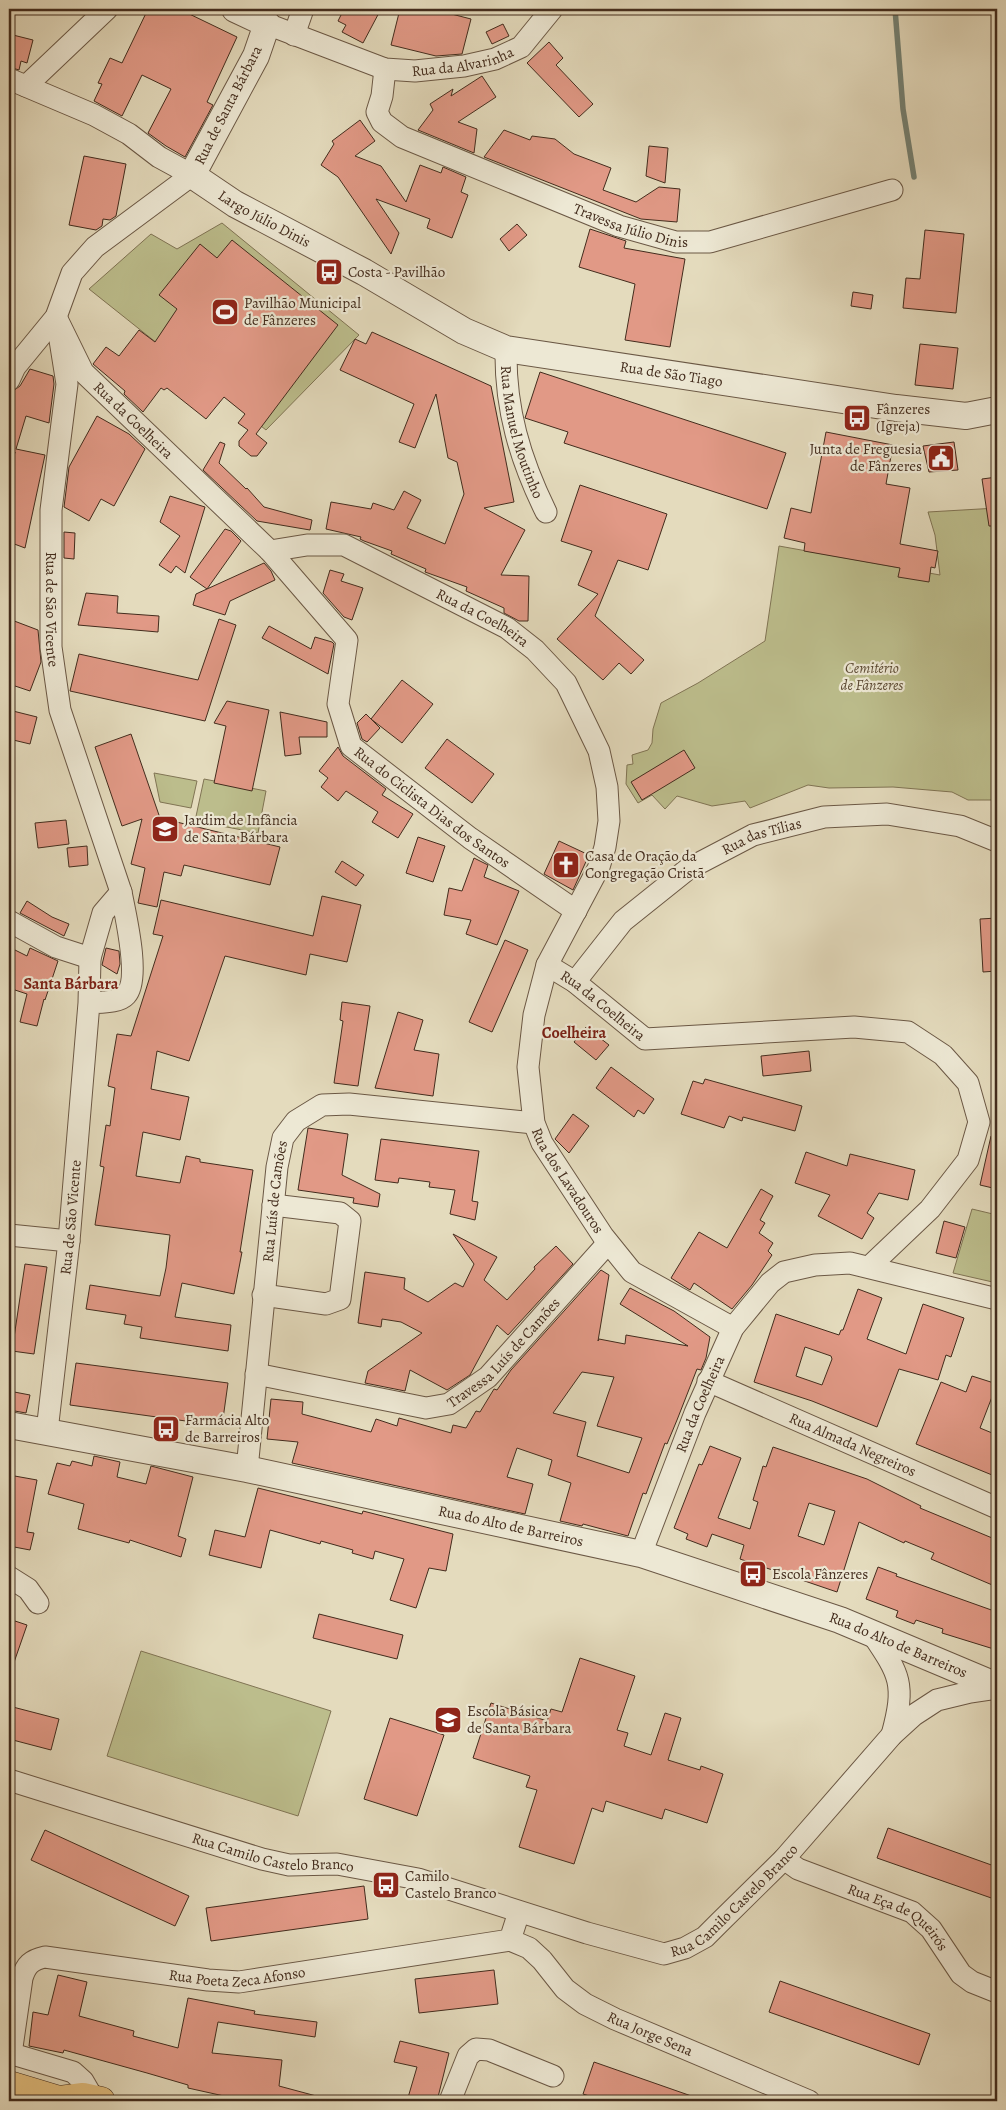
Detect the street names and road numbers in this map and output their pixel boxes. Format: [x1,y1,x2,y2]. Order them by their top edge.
street label: Rua de Santa Bárbara [189,42,267,168]
street label: Rua da Alvarinha [411,42,517,81]
street label: Largo Júlio Dinis [214,185,314,252]
street label: Travessa Júlio Dinis [570,198,688,252]
street label: Rua de São Tiago [619,356,724,392]
street label: Rua Manuel Moutinho [496,365,548,502]
street label: Rua da Coelheira [89,377,178,463]
street label: Rua de São Vicente [41,552,64,669]
street label: Rua da Coelheira [433,584,533,652]
street label: Rua do Ciclista Dias dos Santos [350,742,514,873]
street label: Rua das Tílias [718,813,804,860]
street label: Rua da Coelheira [555,966,649,1042]
street label: Rua dos Lavadouros [527,1125,609,1237]
street label: Rua Luís de Camões [258,1139,292,1263]
street label: Rua de São Vicente [55,1159,86,1276]
street label: Travessa Luís de Camões [443,1293,564,1412]
street label: Rua da Coelheira [671,1353,729,1456]
street label: Rua Almada Negreiros [786,1408,919,1481]
street label: Rua do Alto de Barreiros [436,1501,585,1551]
street label: Rua do Alto de Barreiros [827,1607,970,1682]
street label: Rua Camilo Castelo Branco [189,1828,356,1877]
street label: Rua Camilo Castelo Branco [668,1840,803,1962]
street label: Rua Eça de Queirós [845,1879,953,1955]
street label: Rua Poeta Zeca Afonso [168,1962,307,1992]
street label: Rua Jorge Sena [604,2007,696,2061]

